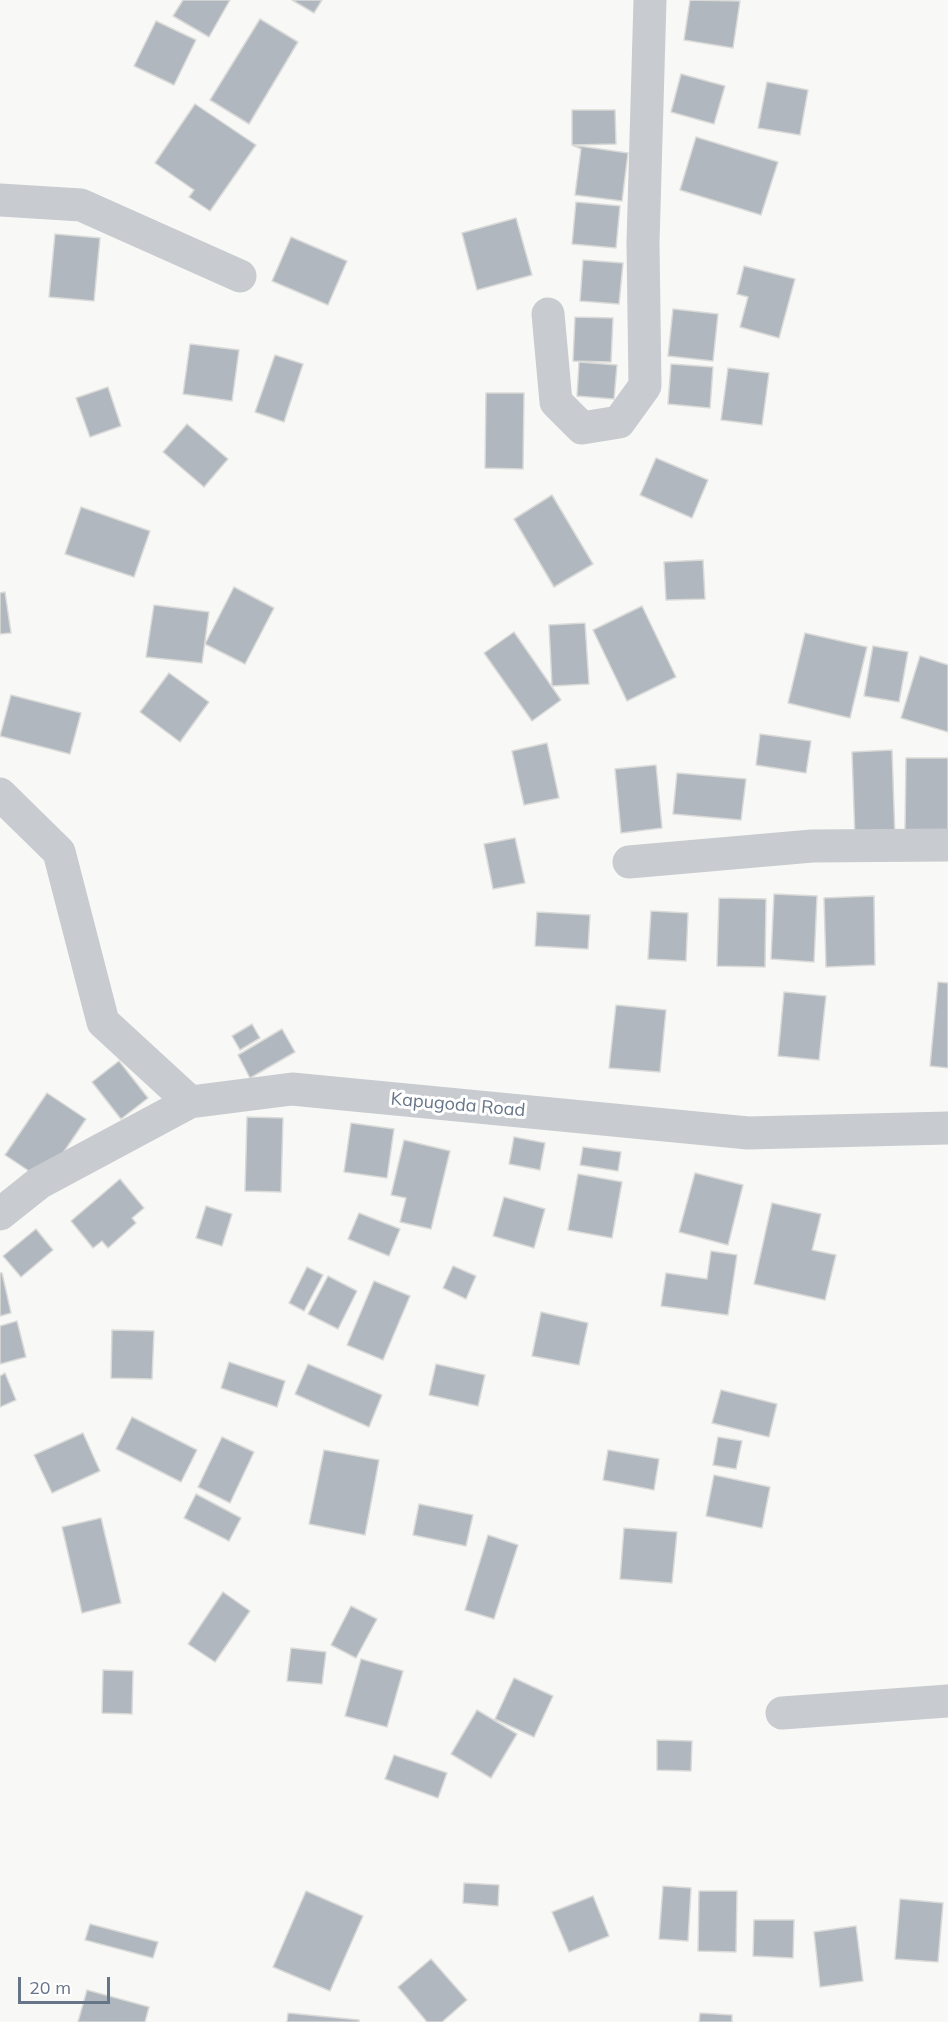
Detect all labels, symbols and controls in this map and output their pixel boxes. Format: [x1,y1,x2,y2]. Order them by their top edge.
street label: Kapugoda Road [390,1088,526,1122]
scale bar [21,1965,112,2003]
text: 20 m [29,1976,71,1999]

